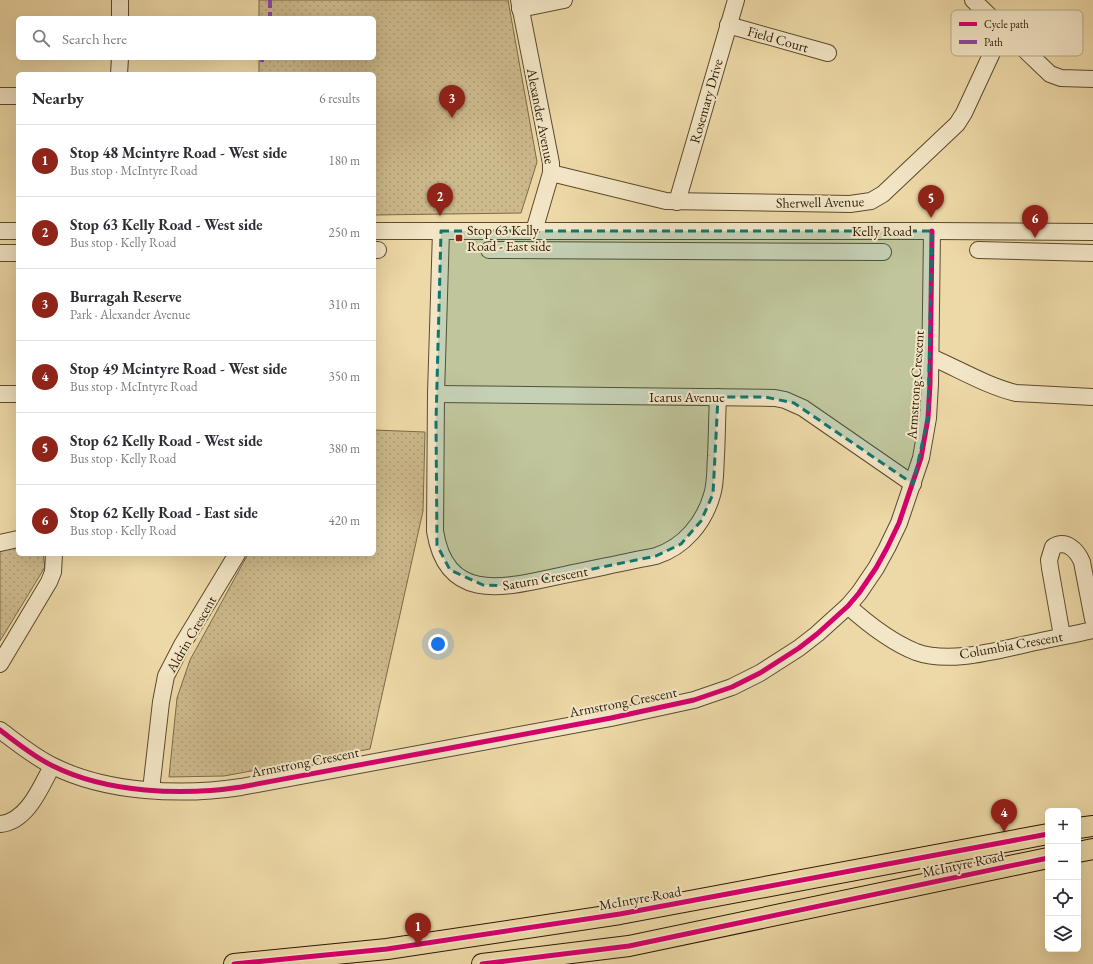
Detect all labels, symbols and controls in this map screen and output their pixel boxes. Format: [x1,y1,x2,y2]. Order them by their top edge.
legend [951,10,1083,56]
search box [16,16,376,60]
text: Cycle path [984,17,1029,31]
street label: Field Court [745,22,811,56]
icon: search [30,27,52,49]
text: Search here [62,29,127,48]
text: Path [984,35,1003,49]
street label: Rosemary Drive [685,56,727,145]
street label: Alexander Avenue [523,66,559,166]
pin: 3 [439,85,465,118]
text: Nearby [32,87,84,109]
text: 6 results [319,90,360,107]
text: Stop 48 Mcintyre Road - West side [70,143,287,162]
text: 1 [42,152,48,169]
text: 180 m [329,152,360,169]
text: Bus stop · McIntyre Road [70,162,198,179]
pin: 2 [427,183,453,216]
pin: 5 [918,185,944,218]
street label: Sherwell Avenue [776,192,865,212]
pin: 6 [1022,205,1048,238]
text: Stop 63 Kelly Road - West side [70,215,262,234]
place label: Stop 63 Kelly Road - East side [467,221,552,255]
street label: Kelly Road [852,222,913,240]
text: 2 [42,224,48,241]
text: 250 m [329,224,360,241]
marker: Stop 63 Kelly Road - East side [454,233,464,243]
text: Bus stop · Kelly Road [70,234,176,251]
text: Burragah Reserve [70,287,181,306]
text: 3 [42,296,48,313]
text: 310 m [329,296,360,313]
text: Park · Alexander Avenue [70,306,190,323]
street label: Armstrong Crescent [902,329,928,441]
text: Stop 49 Mcintyre Road - West side [70,359,287,378]
text: 4 [42,368,48,385]
text: 350 m [329,368,360,385]
text: Bus stop · McIntyre Road [70,378,198,395]
street label: Icarus Avenue [649,388,725,406]
text: Stop 62 Kelly Road - West side [70,431,262,450]
text: 5 [42,440,48,457]
text: 380 m [329,440,360,457]
text: Bus stop · Kelly Road [70,450,176,467]
text: Stop 62 Kelly Road - East side [70,503,258,522]
text: 6 [42,512,48,529]
text: 420 m [329,512,360,529]
text: Bus stop · Kelly Road [70,522,176,539]
street label: Saturn Crescent [501,562,589,594]
street label: Aldrin Crescent [161,592,221,676]
street label: Columbia Crescent [958,627,1065,663]
your location [428,634,448,654]
street label: Armstrong Crescent [567,683,679,721]
street label: Armstrong Crescent [249,743,361,781]
pin: 4 [991,799,1017,832]
map controls [1045,808,1081,952]
button: + [1045,808,1081,844]
button: − [1045,844,1081,880]
street label: McIntyre Road [921,846,1006,881]
button: locate [1045,880,1081,916]
street label: McIntyre Road [598,882,683,914]
pin: 1 [405,913,431,946]
button: layers [1045,916,1081,952]

